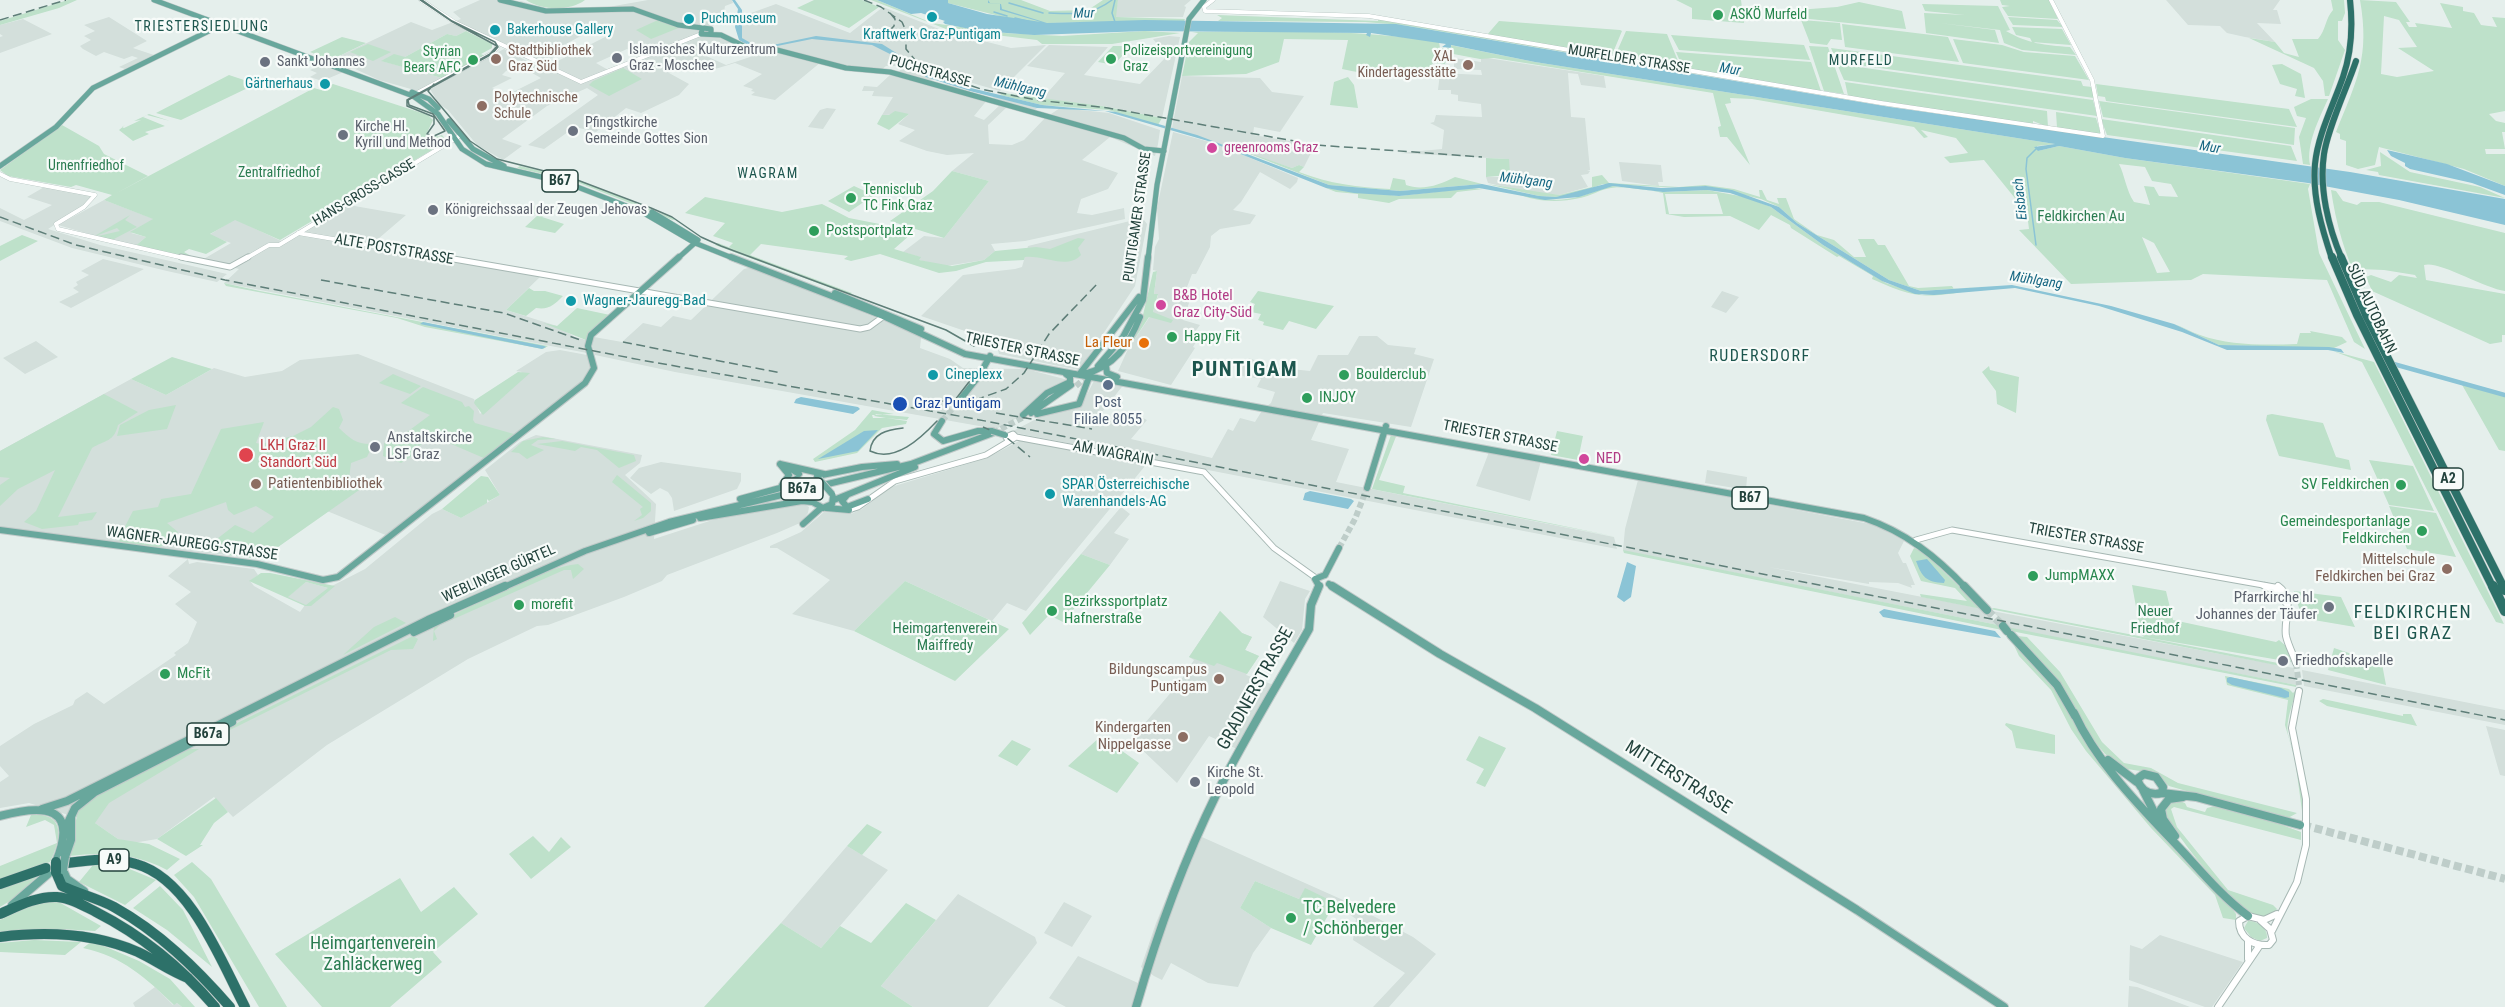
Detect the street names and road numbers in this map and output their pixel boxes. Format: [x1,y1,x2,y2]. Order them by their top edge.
street label: MURFELDER STRASSE [1567,42,1691,78]
street label: PUCHSTRASSE [887,52,973,92]
street label: PUNTIGAMER STRASSE [1121,151,1155,283]
street label: HANS-GROSS-GASSE [310,156,418,230]
road number: B67 [542,170,578,192]
street label: ALTE POSTSTRASSE [333,231,455,269]
street label: SÜD AUTOBAHN [2342,261,2400,357]
street label: TRIESTER STRASSE [963,329,1081,371]
street label: TRIESTER STRASSE [1441,417,1559,457]
street label: AM WAGRAIN [1071,437,1155,471]
road number: A2 [2433,468,2463,490]
road number: B67a [781,478,823,500]
road number: B67 [1732,487,1768,509]
street label: TRIESTER STRASSE [2027,520,2145,558]
street label: WAGNER-JAUREGG-STRASSE [105,523,279,565]
street label: WEBLINGER GÜRTEL [440,541,558,607]
street label: GRADNERSTRASSE [1213,624,1299,754]
road number: B67a [187,723,229,745]
street label: MITTERSTRASSE [1621,737,1735,819]
road number: A9 [99,849,129,871]

